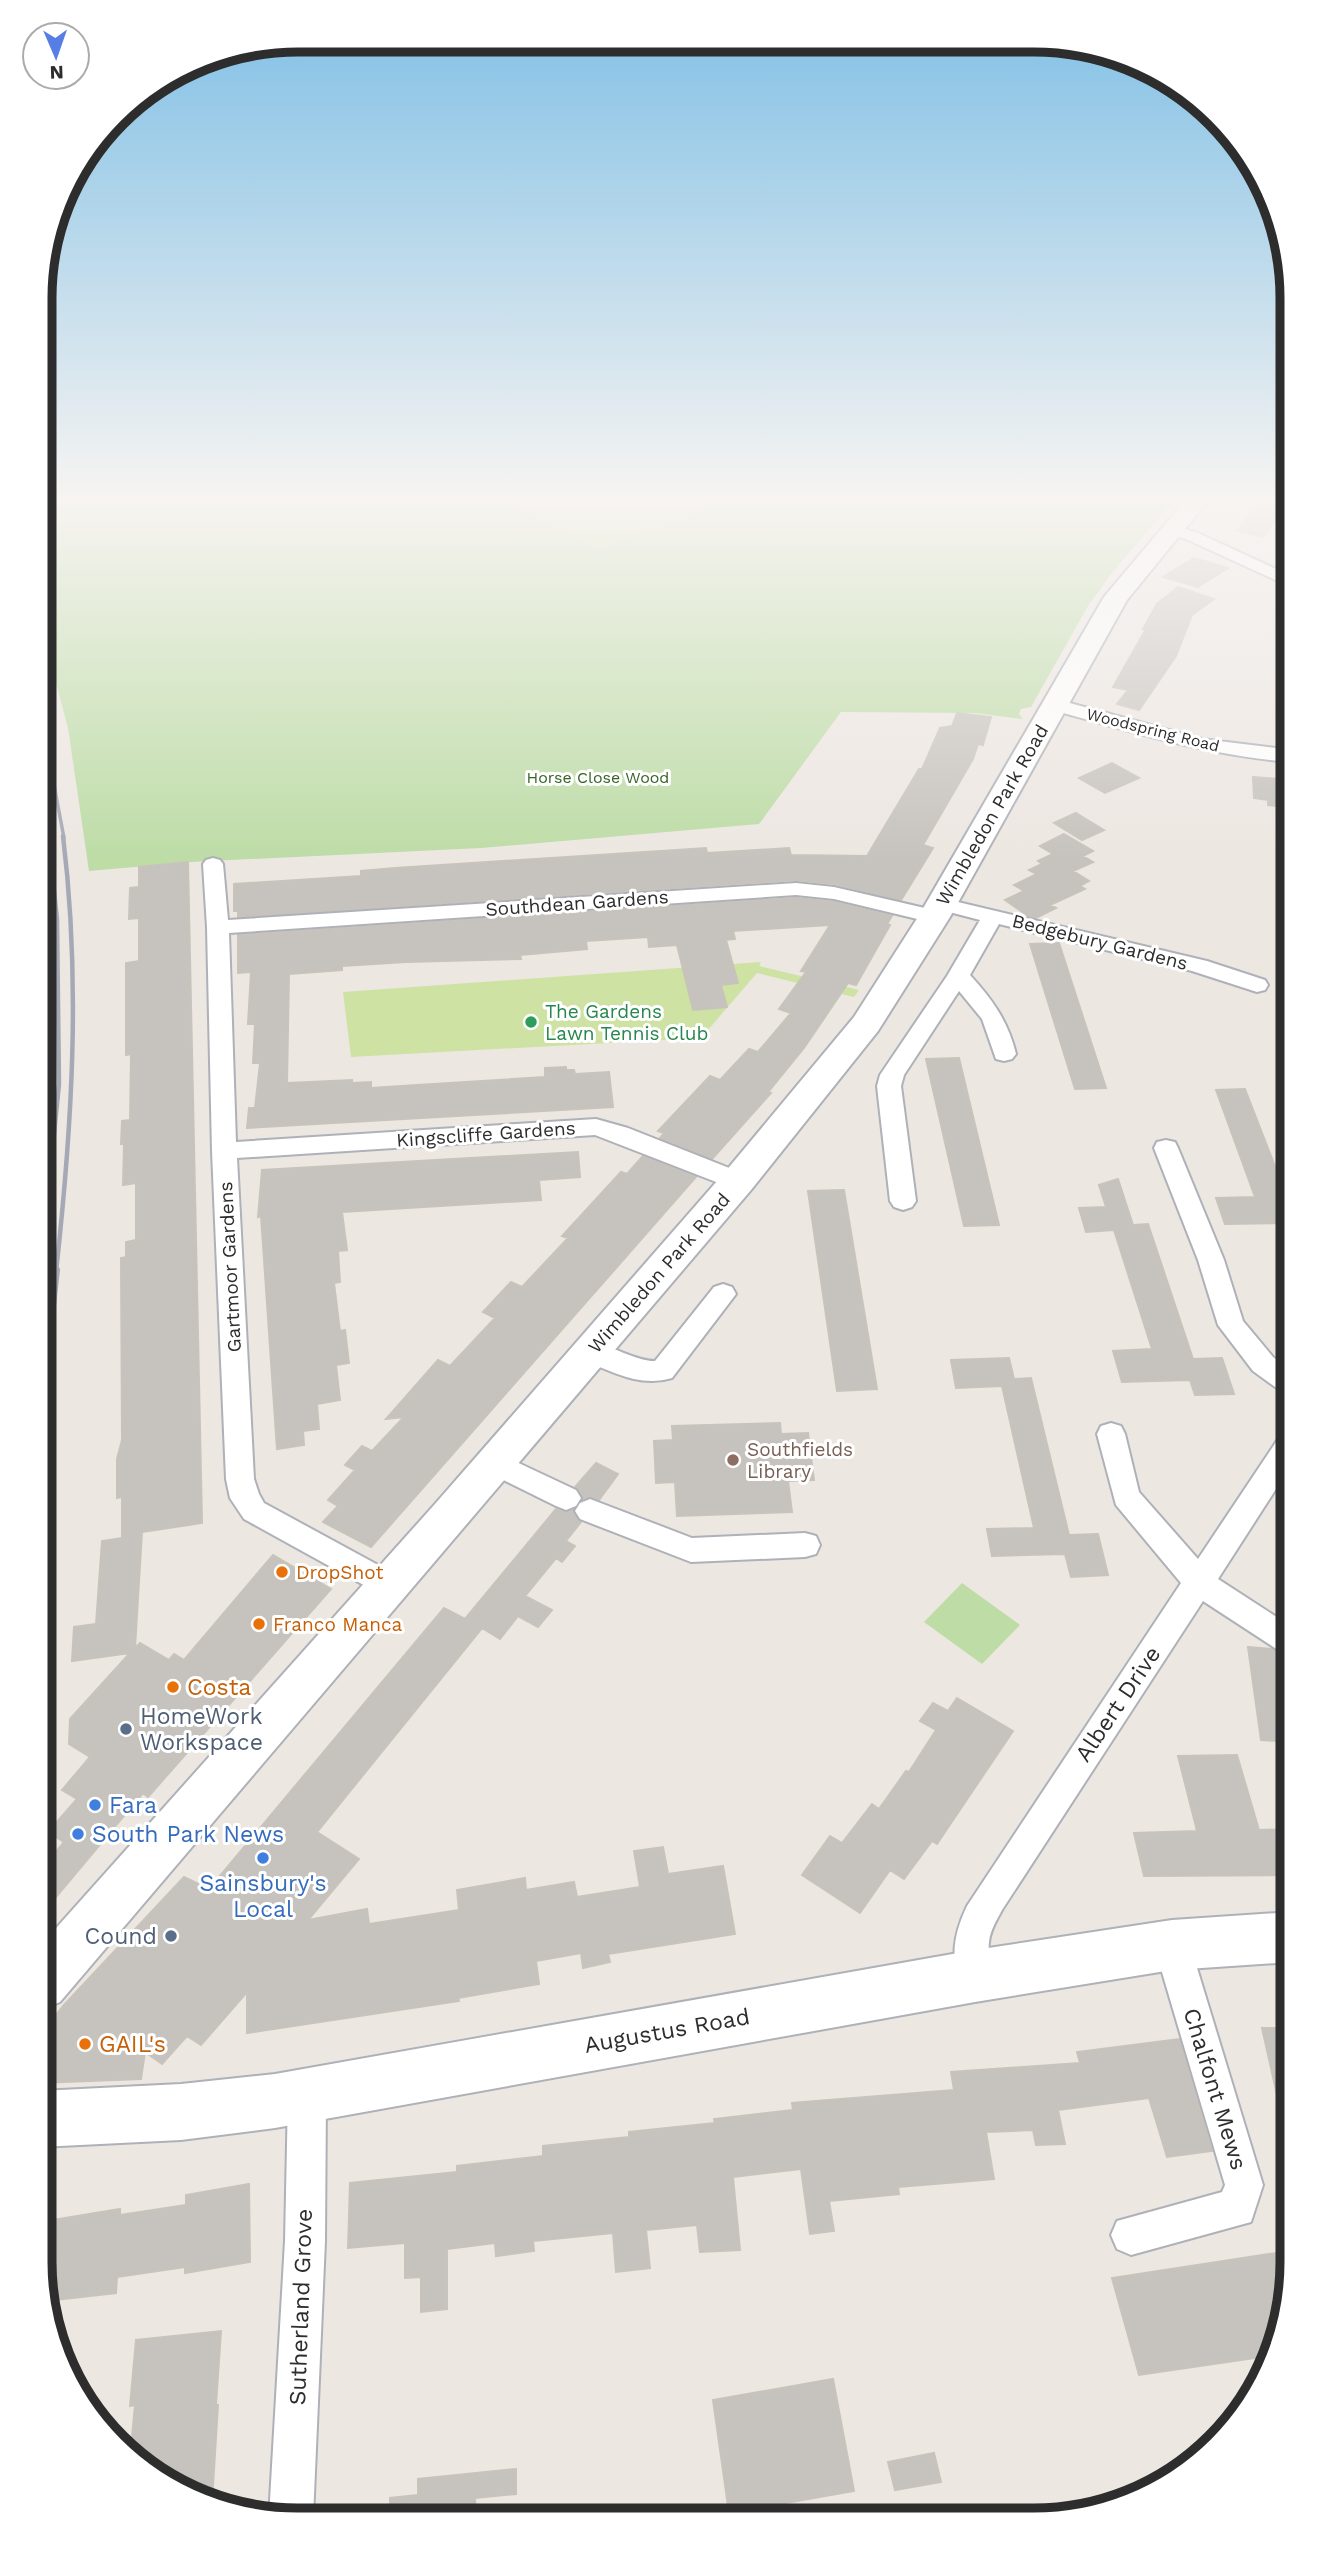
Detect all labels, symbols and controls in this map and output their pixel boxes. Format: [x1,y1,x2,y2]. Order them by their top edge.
north arrow [21,21,91,91]
text: N [49,61,64,84]
street label: Woodspring Road [1085,704,1221,756]
street label: Wimbledon Park Road [931,720,1053,910]
park label: Horse Close Wood [527,768,669,787]
street label: Southdean Gardens [485,885,669,921]
street label: Bedgebury Gardens [1010,909,1190,975]
place label: The Gardens Lawn Tennis Club [545,1000,708,1045]
marker: The Gardens Lawn Tennis Club [523,1014,539,1030]
street label: Kingscliffe Gardens [396,1116,576,1152]
street label: Gartmoor Gardens [214,1181,246,1353]
street label: Wimbledon Park Road [583,1188,735,1358]
place label: Southfields Library [747,1438,853,1483]
marker: Southfields Library [725,1452,741,1468]
place label: DropShot [296,1561,383,1584]
marker: DropShot [274,1564,290,1580]
place label: Franco Manca [273,1613,403,1636]
marker: Franco Manca [251,1616,267,1632]
street label: Albert Drive [1070,1641,1166,1767]
place label: Costa [187,1674,251,1701]
marker: Costa [165,1679,181,1695]
place label: HomeWork Workspace [140,1703,263,1756]
marker: HomeWork Workspace [118,1721,134,1737]
place label: Fara [109,1792,157,1819]
marker: Fara [87,1797,103,1813]
place label: South Park News [92,1821,284,1848]
marker: South Park News [70,1826,86,1842]
marker: Sainsbury's Local [255,1850,271,1866]
place label: Sainsbury's Local [199,1870,327,1923]
place label: Cound [85,1923,157,1950]
marker: Cound [163,1928,179,1944]
street label: Augustus Road [582,2003,752,2059]
street label: Chalfont Mews [1178,2005,1252,2173]
place label: GAIL's [99,2031,166,2058]
marker: GAIL's [77,2036,93,2052]
street label: Sutherland Grove [284,2208,318,2406]

